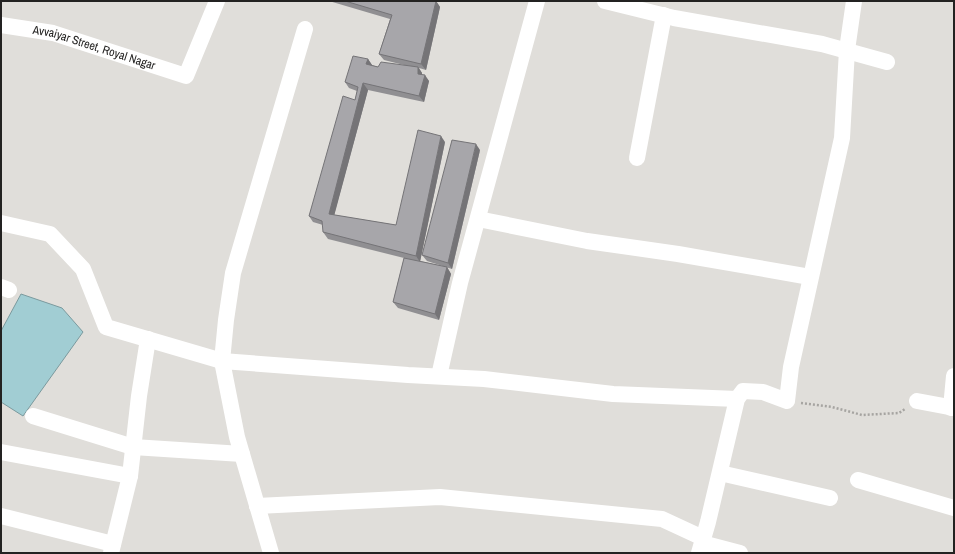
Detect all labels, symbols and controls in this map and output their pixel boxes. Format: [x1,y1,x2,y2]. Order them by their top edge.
street label: Avvaiyar Street, Royal Nagar [31,22,158,74]

